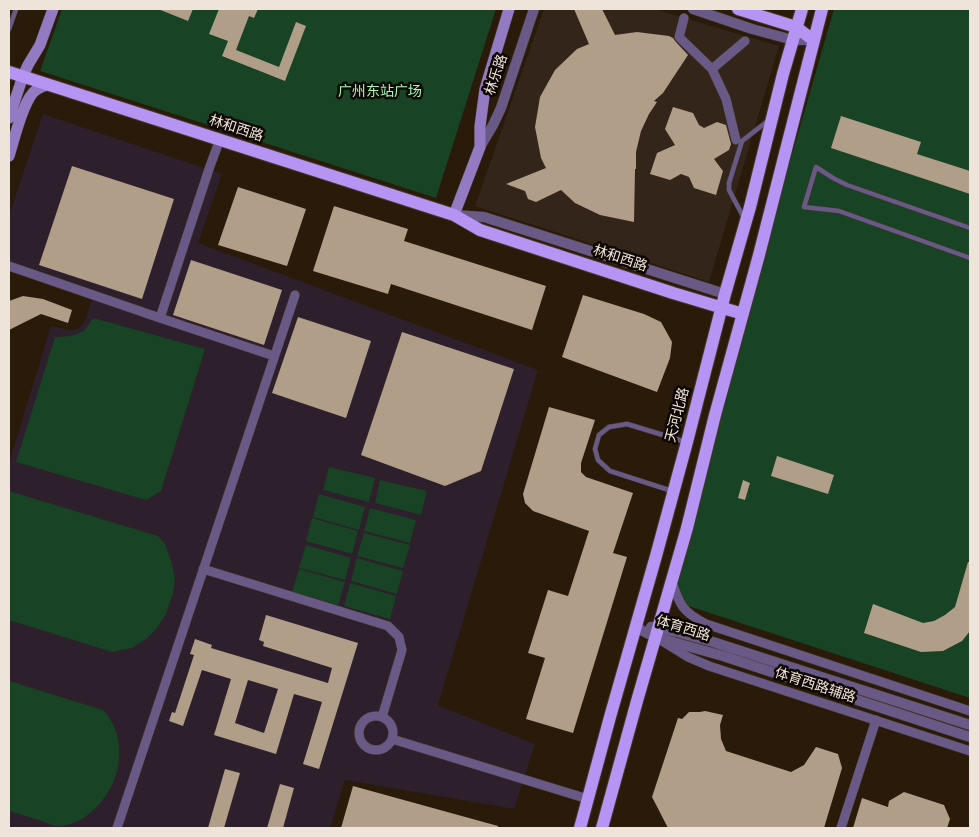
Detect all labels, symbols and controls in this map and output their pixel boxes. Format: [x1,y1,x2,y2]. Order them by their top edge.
street label: 林乐路 [482,52,512,98]
park label: 广州东站广场 [338,84,422,100]
street label: 林和西路 [207,112,265,146]
street label: 林和西路 [591,242,649,276]
street label: 天河北路 [663,386,693,444]
street label: 体育西路 [654,613,712,645]
street label: 体育西路辅路 [772,665,858,707]

